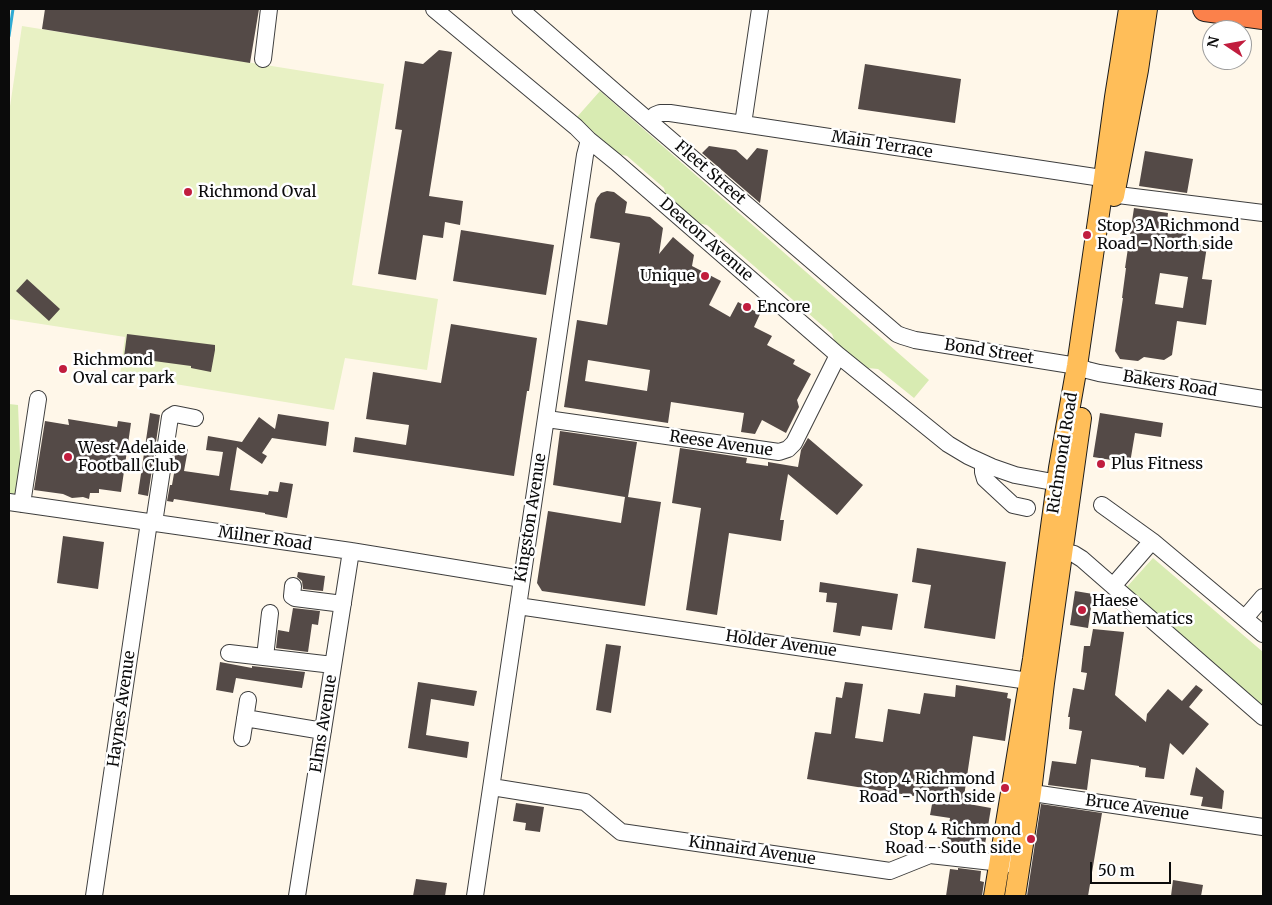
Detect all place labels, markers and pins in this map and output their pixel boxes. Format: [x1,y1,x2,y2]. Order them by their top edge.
place label: Richmond Oval [198,182,316,202]
marker: Richmond Oval [182,186,194,198]
place label: Stop 3A Richmond Road - North side [1097,216,1239,254]
marker: Stop 3A Richmond Road - North side [1081,229,1093,241]
place label: Unique [640,266,695,286]
marker: Unique [699,270,711,282]
place label: Encore [757,297,810,317]
marker: Encore [741,301,753,313]
place label: Richmond Oval car park [73,350,174,388]
marker: Richmond Oval car park [57,363,69,375]
place label: West Adelaide Football Club [78,438,186,476]
marker: West Adelaide Football Club [62,451,74,463]
place label: Plus Fitness [1111,454,1203,474]
marker: Plus Fitness [1095,458,1107,470]
place label: Haese Mathematics [1092,591,1193,629]
marker: Haese Mathematics [1076,604,1088,616]
place label: Stop 4 Richmond Road - North side [859,769,995,807]
marker: Stop 4 Richmond Road - North side [999,782,1011,794]
place label: Stop 4 Richmond Road - South side [885,820,1021,858]
marker: Stop 4 Richmond Road - South side [1025,833,1037,845]

